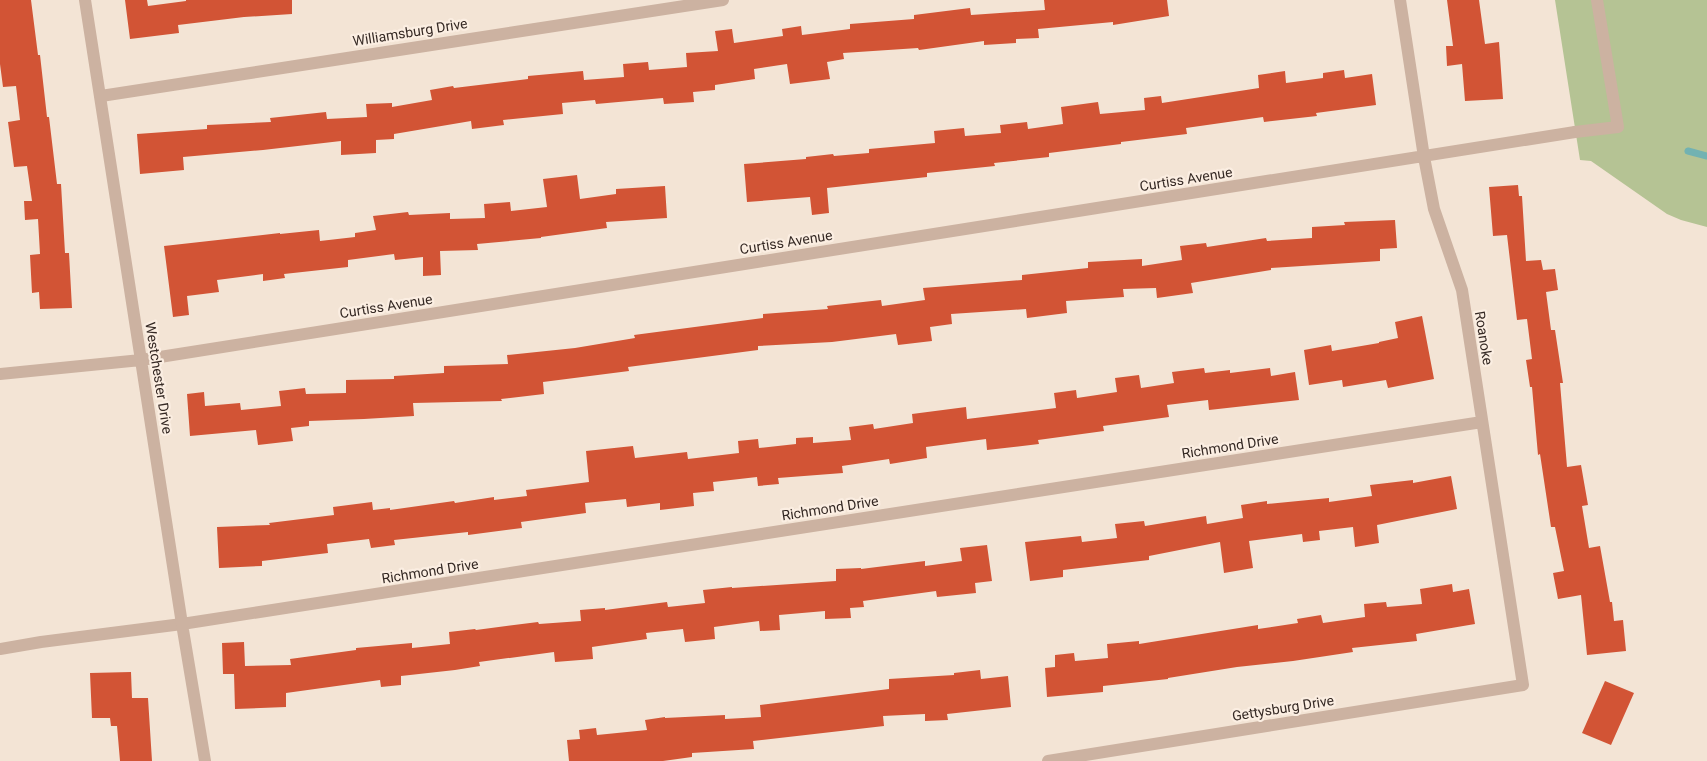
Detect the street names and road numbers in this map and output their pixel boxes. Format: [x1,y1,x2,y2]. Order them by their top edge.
street label: Williamsburg Drive [351,15,469,49]
street label: Curtiss Avenue [1139,164,1233,194]
street label: Curtiss Avenue [739,227,833,257]
street label: Curtiss Avenue [339,291,433,321]
street label: Roanoke [1472,310,1496,366]
street label: Westchester Drive [142,321,176,435]
street label: Richmond Drive [1180,430,1280,462]
street label: Richmond Drive [780,492,880,524]
street label: Richmond Drive [380,555,480,587]
street label: Gettysburg Drive [1231,692,1335,724]

